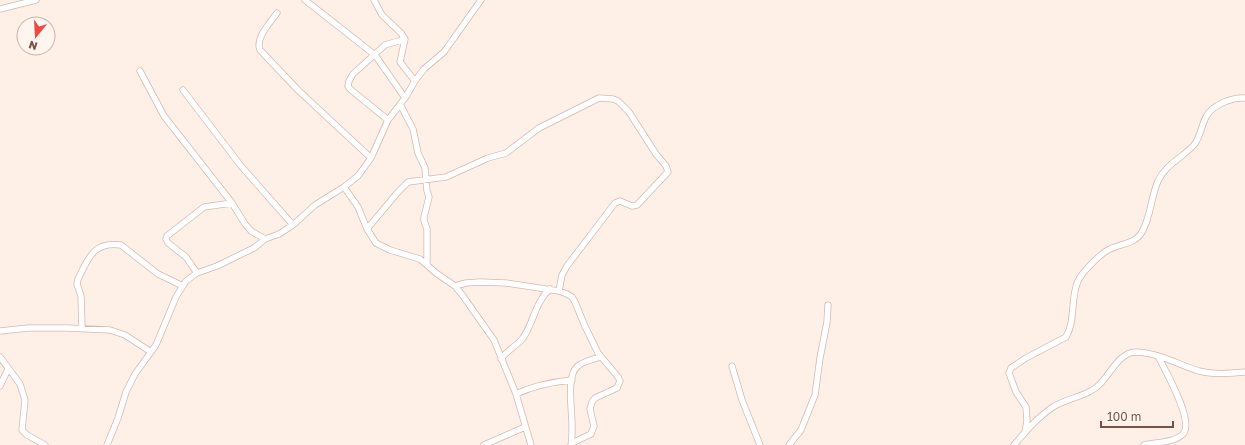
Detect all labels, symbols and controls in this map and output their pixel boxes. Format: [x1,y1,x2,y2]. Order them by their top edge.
north arrow [16,16,56,56]
text: N [27,39,39,53]
scale bar [1101,403,1173,429]
text: 100 m [1107,409,1141,424]

